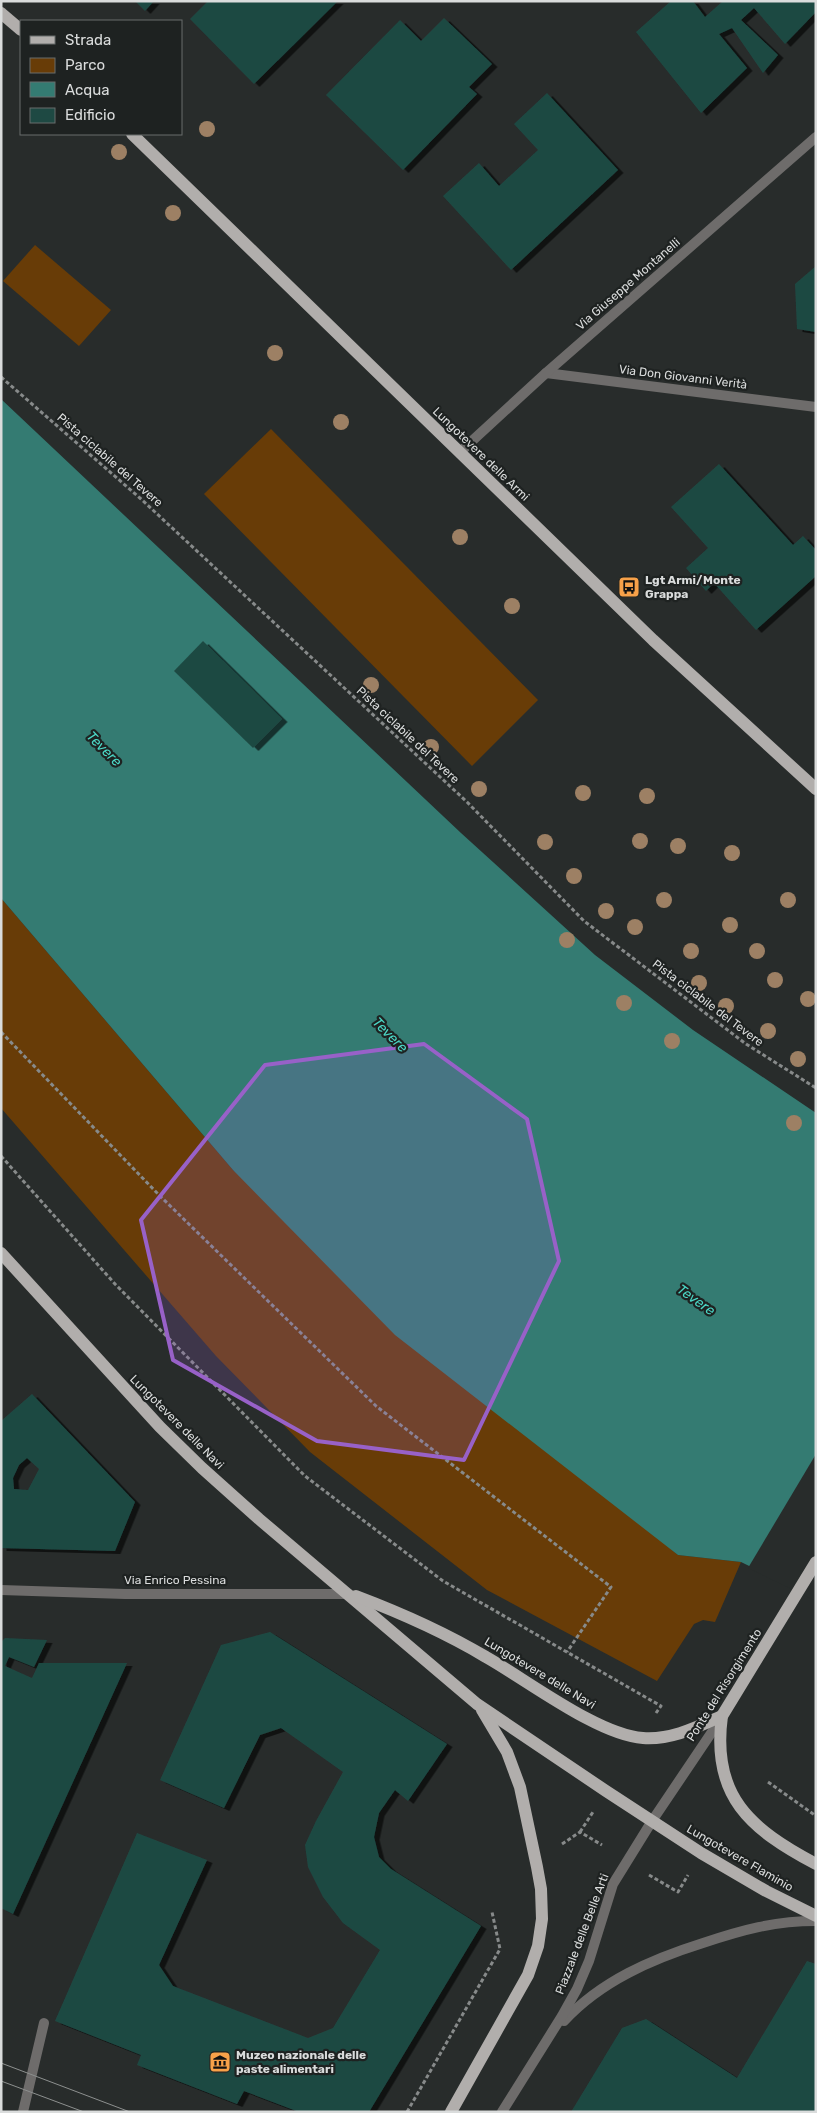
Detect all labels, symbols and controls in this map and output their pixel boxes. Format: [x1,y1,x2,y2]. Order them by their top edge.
legend [20,20,182,135]
text: Strada [65,31,111,49]
text: Parco [65,56,105,74]
text: Acqua [65,81,110,99]
text: Edificio [65,106,115,124]
street label: Via Giuseppe Montanelli [573,235,683,333]
street label: Via Don Giovanni Verità [618,362,748,392]
street label: Lungotevere delle Armi [430,404,532,504]
street label: Pista ciclabile del Tevere [54,410,166,510]
place label: Lgt Armi/Monte Grappa [645,573,741,601]
bus stop icon: Lgt Armi/Monte Grappa [617,575,641,599]
street label: Pista ciclabile del Tevere [354,684,462,786]
water label: Tevere [83,728,125,770]
street label: Pista ciclabile del Tevere [650,957,766,1049]
water label: Tevere [369,1014,411,1056]
water label: Tevere [674,1281,719,1319]
street label: Lungotevere delle Navi [127,1372,227,1472]
street label: Via Enrico Pessina [124,1573,226,1587]
street label: Ponte del Risorgimento [684,1626,764,1744]
street label: Lungotevere delle Navi [482,1634,598,1712]
street label: Lungotevere Flaminio [684,1822,796,1894]
street label: Piazzale delle Belle Arti [553,1872,612,1996]
place label: Muzeo nazionale delle paste alimentari [236,2048,366,2076]
museum icon: Muzeo nazionale delle paste alimentari [208,2050,232,2074]

